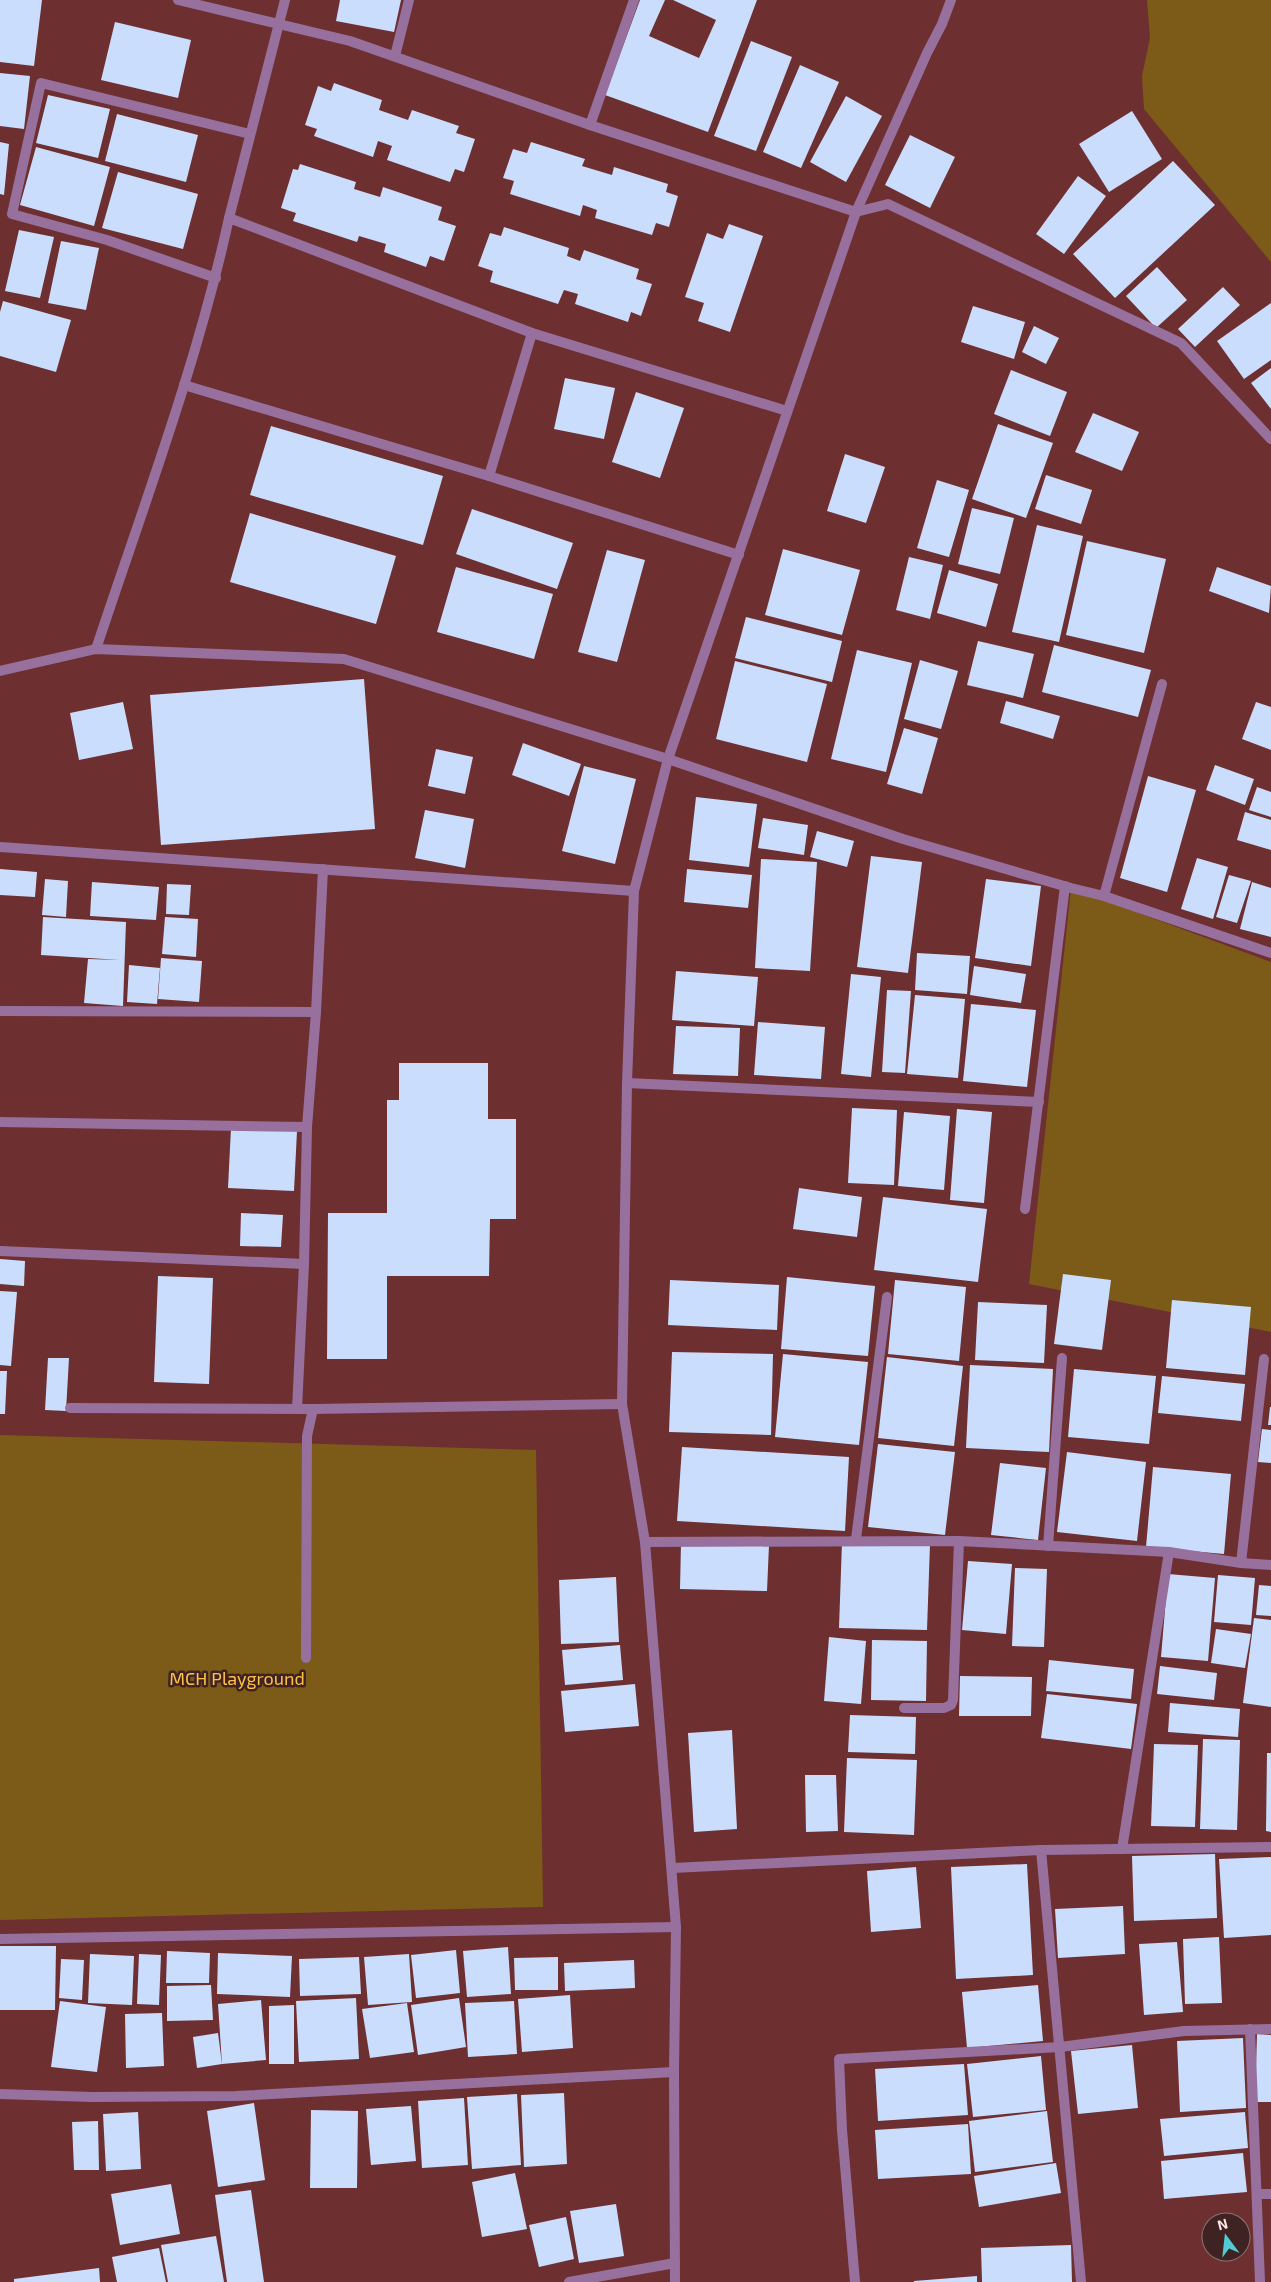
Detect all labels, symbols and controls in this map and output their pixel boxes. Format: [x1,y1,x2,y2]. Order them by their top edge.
park label: MCH Playground [169,1667,305,1689]
north arrow [1201,2212,1251,2262]
text: N [1215,2214,1230,2233]

